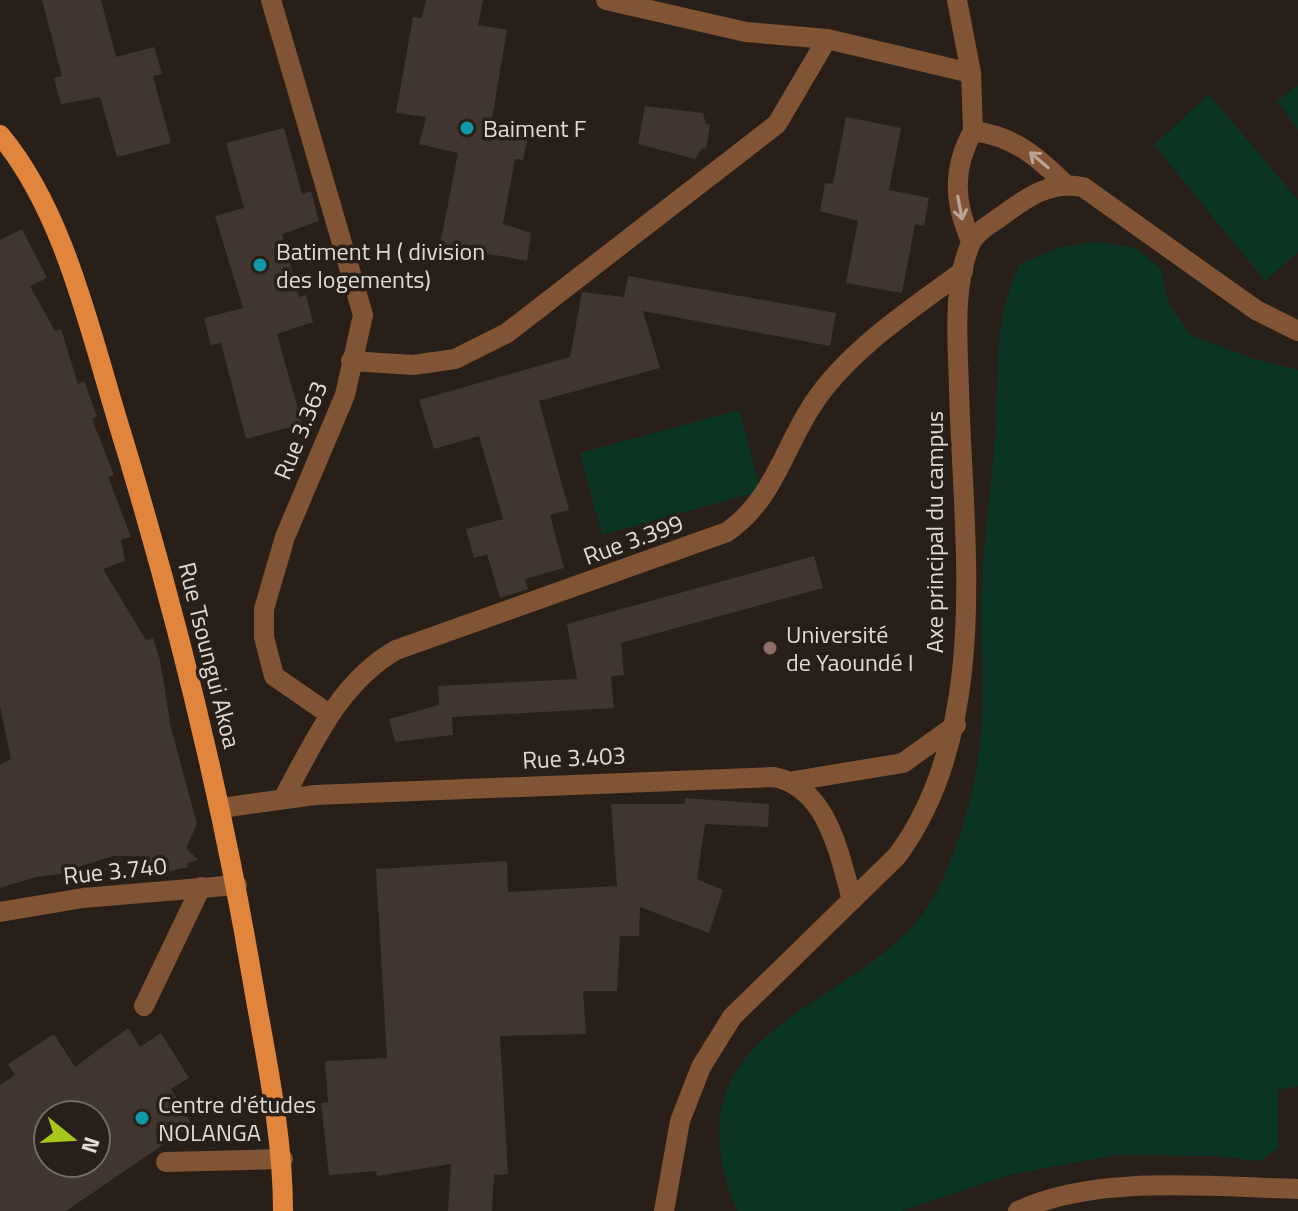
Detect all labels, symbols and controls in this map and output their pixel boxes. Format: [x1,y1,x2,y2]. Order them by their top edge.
place label: Baiment F [483,110,586,146]
marker: Baiment F [458,119,476,137]
one-way arrow [1030,151,1050,169]
one-way arrow [954,195,969,220]
place label: Batiment H ( division des logements) [276,233,485,297]
marker: Batiment H ( division des logements) [251,256,269,274]
street label: Rue 3.363 [264,375,336,485]
street label: Axe principal du campus [916,411,952,653]
street label: Rue 3.399 [578,504,688,574]
street label: Rue Tsoungui Akoa [169,558,251,752]
place label: Université de Yaoundé I [786,616,914,680]
marker: Université de Yaoundé I [761,639,779,657]
street label: Rue 3.403 [521,736,627,778]
street label: Rue 3.740 [61,847,169,893]
place label: Centre d'études NOLANGA [158,1086,316,1150]
north arrow [32,1099,112,1179]
marker: Centre d'études NOLANGA [133,1109,151,1127]
text: N [72,1133,110,1158]

